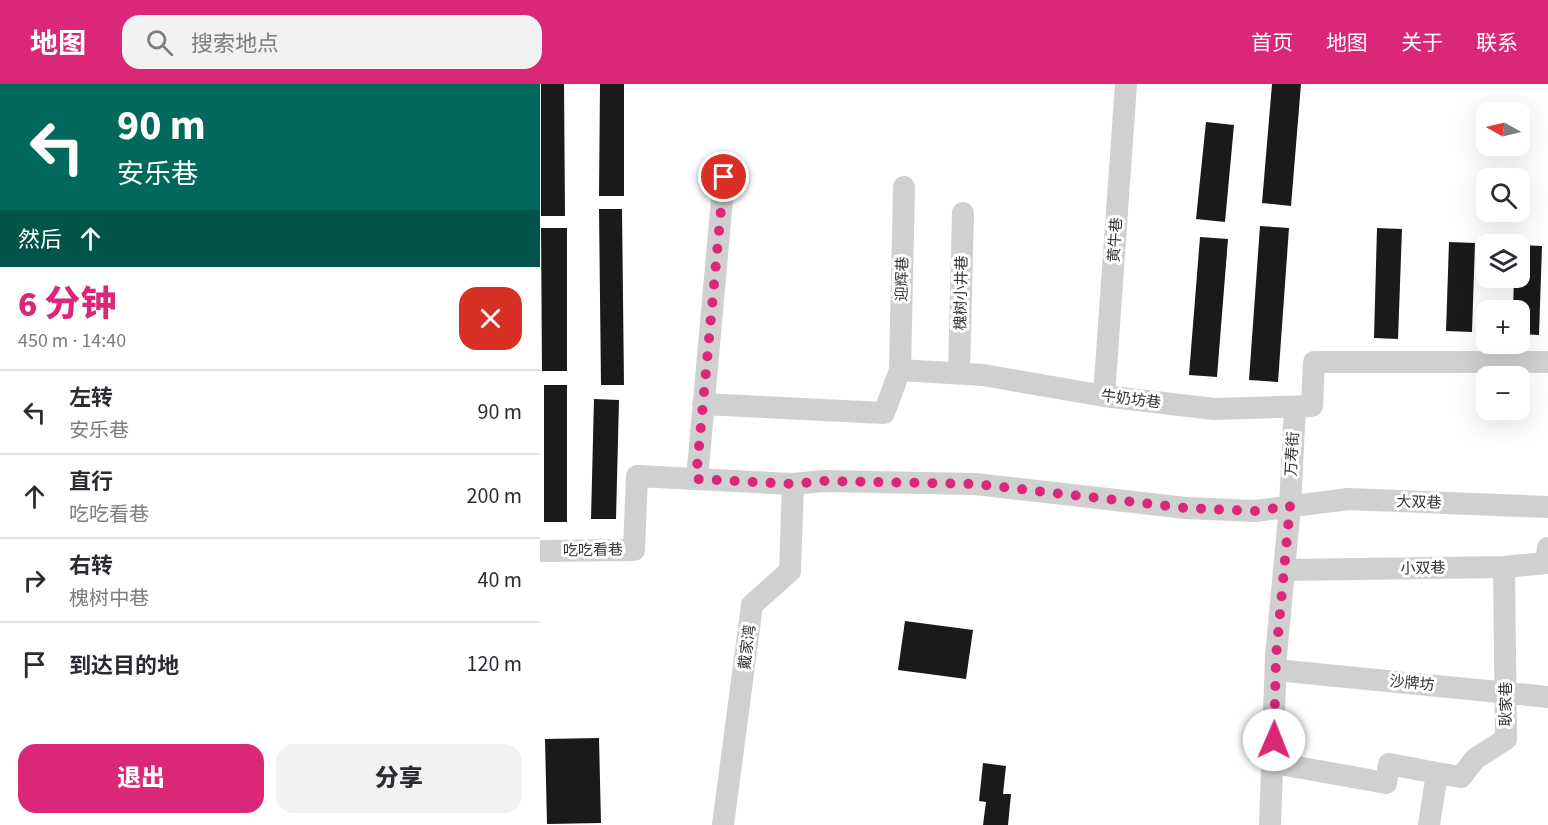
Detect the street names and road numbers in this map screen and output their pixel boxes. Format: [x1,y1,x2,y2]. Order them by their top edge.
street label: 黄牛巷 [1103,217,1128,263]
street label: 槐树小井巷 [950,255,973,331]
street label: 迎辉巷 [892,256,913,302]
street label: 牛奶坊巷 [1100,385,1162,414]
street label: 万寿街 [1281,431,1304,477]
street label: 大双巷 [1396,491,1442,514]
street label: 吃吃看巷 [563,539,623,562]
street label: 小双巷 [1400,558,1446,579]
street label: 戴家湾 [734,623,761,671]
street label: 沙牌坊 [1389,671,1435,696]
street label: 耿家巷 [1496,681,1517,727]

